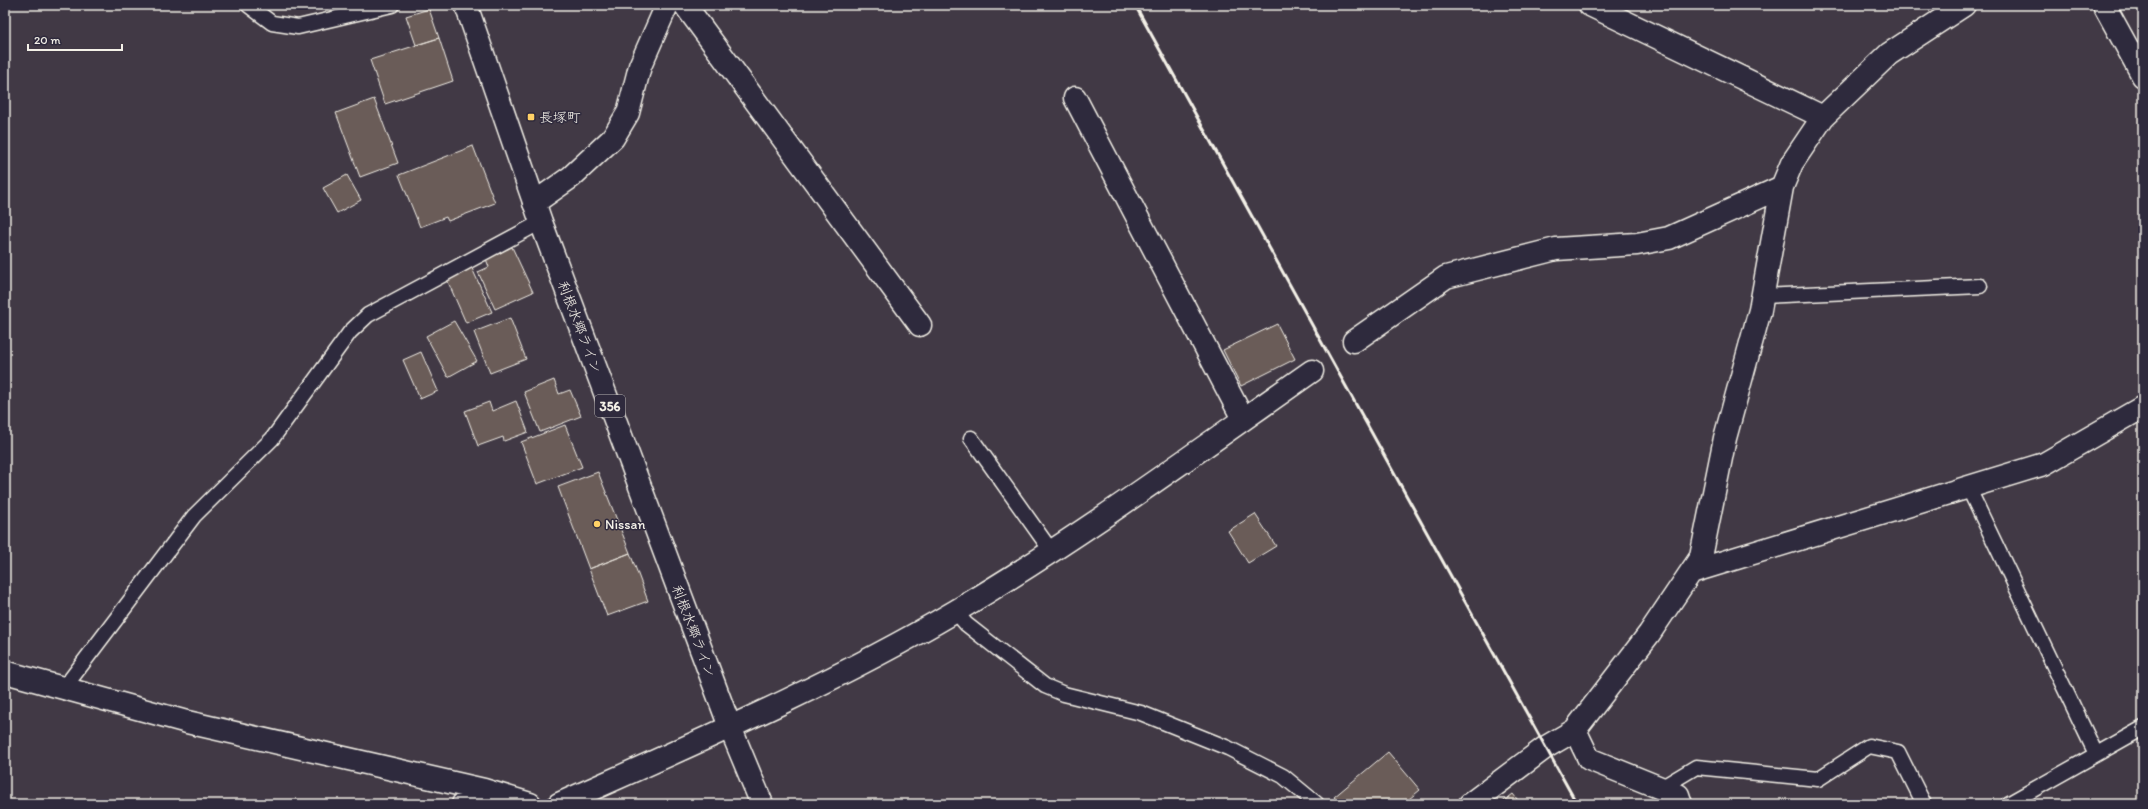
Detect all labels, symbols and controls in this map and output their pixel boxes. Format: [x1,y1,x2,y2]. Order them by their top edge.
scale bar [28,26,122,52]
text: 20 m [34,33,61,47]
place label: 長塚町 [539,109,581,126]
marker: 長塚町 [526,112,536,122]
street label: 利根水郷ライン [554,279,605,376]
road number: 356 [595,395,625,417]
place label: Nissan [605,516,645,533]
marker: Nissan [592,519,602,529]
street label: 利根水郷ライン [668,583,719,680]

